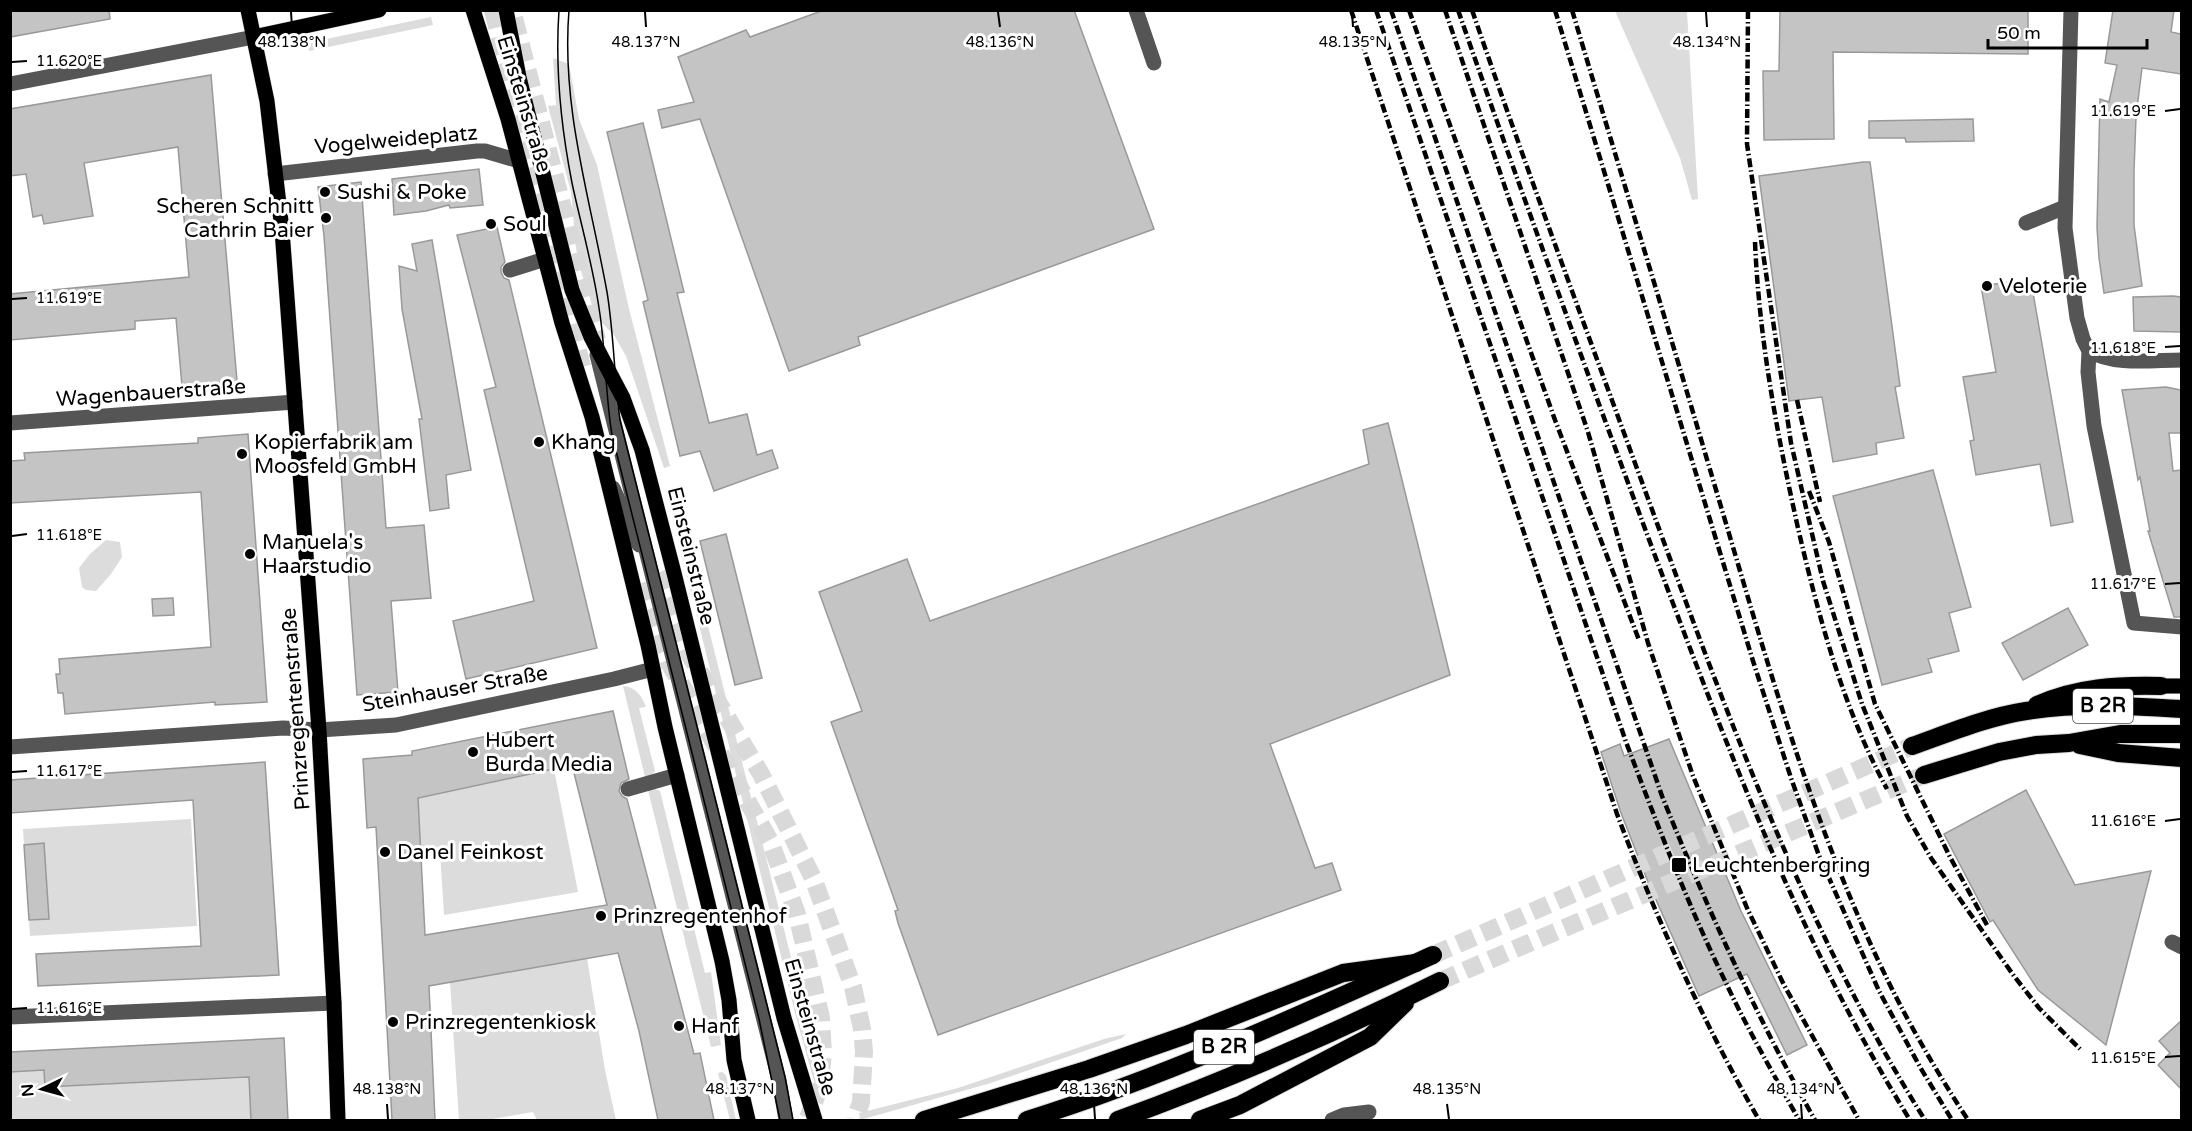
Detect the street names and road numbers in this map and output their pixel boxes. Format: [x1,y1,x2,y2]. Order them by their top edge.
street label: Einsteinstraße [491,33,557,176]
street label: Vogelweideplatz [313,120,479,160]
street label: Wagenbauerstraße [55,374,247,412]
street label: Einsteinstraße [662,484,720,628]
street label: Prinzregentenstraße [276,607,316,811]
street label: Steinhauser Straße [360,660,550,718]
road number: B 2R [2073,689,2133,723]
street label: Einsteinstraße [778,955,842,1099]
road number: B 2R [1194,1030,1254,1064]

